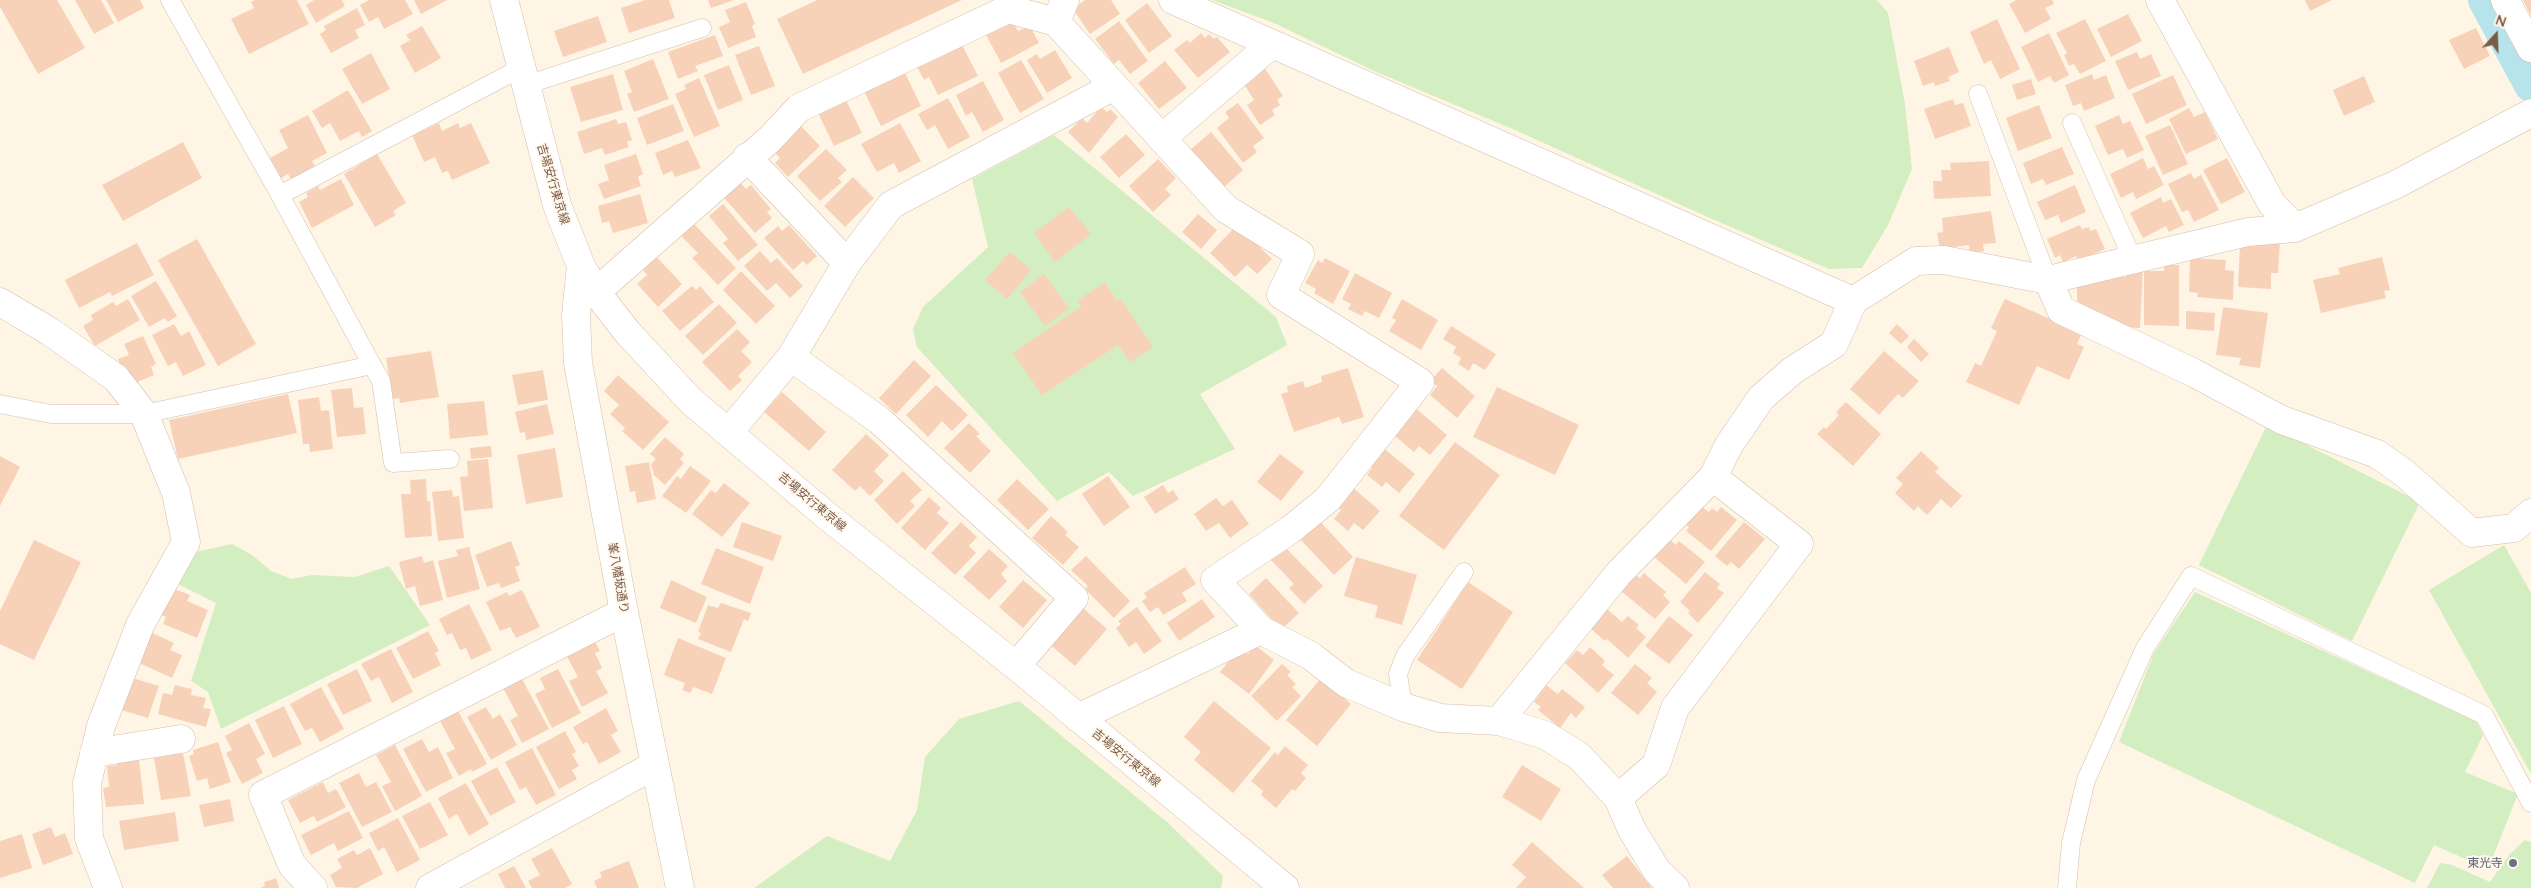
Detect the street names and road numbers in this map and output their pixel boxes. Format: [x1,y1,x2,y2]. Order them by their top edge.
street label: 吉場安行東京線 [534,142,572,226]
street label: 吉場安行東京線 [775,469,849,535]
street label: 峯八幡坂通り [605,541,631,615]
street label: 吉場安行東京線 [1089,726,1163,790]

